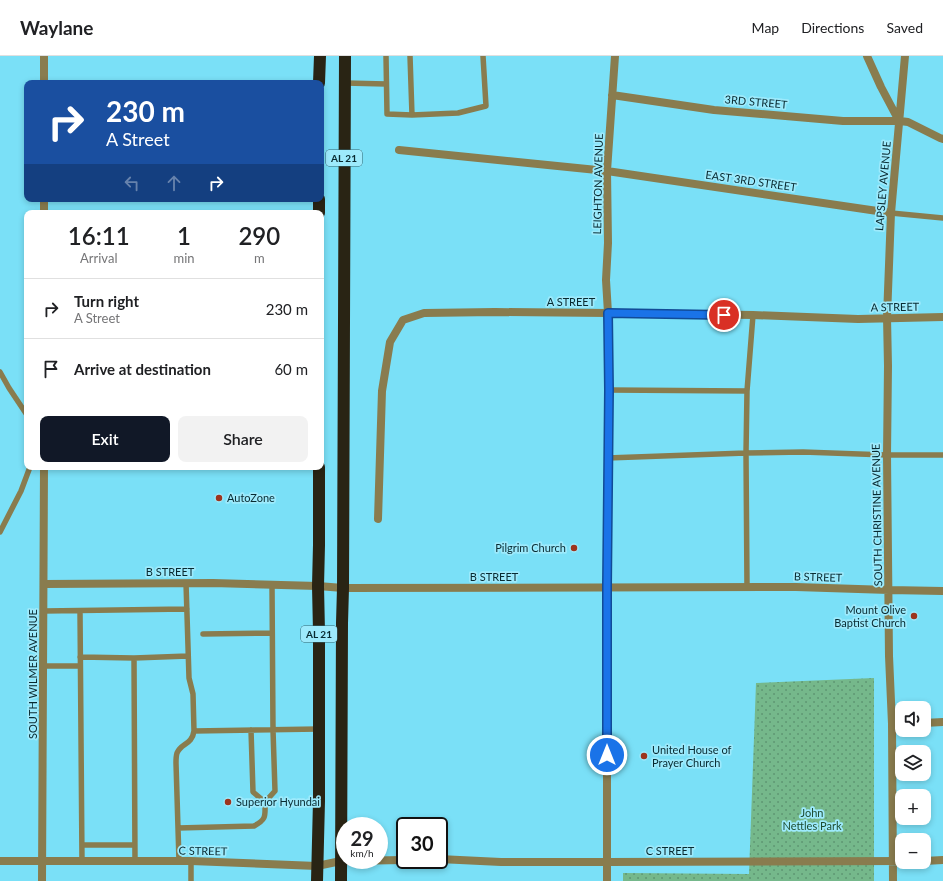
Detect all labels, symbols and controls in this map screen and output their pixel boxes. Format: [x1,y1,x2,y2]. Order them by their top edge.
text: Waylane [20,16,93,39]
text: Map [752,19,779,36]
text: Directions [801,19,864,36]
text: Saved [886,19,923,36]
street label: 3RD STREET [724,92,788,111]
text: 230 m [106,94,185,128]
icon: right [40,96,92,148]
text: A Street [106,128,170,150]
street label: LEIGHTON AVENUE [590,133,605,235]
street label: LAPSLEY AVENUE [872,141,893,231]
road number: AL 21 [326,150,362,166]
street label: EAST 3RD STREET [705,168,798,193]
icon: left [121,172,143,194]
icon: ahead [163,172,185,194]
icon: right [205,172,227,194]
text: 16:11 [68,221,130,250]
text: 1 [177,221,191,250]
text: 290 [238,221,280,250]
text: Arrival [80,250,117,266]
text: min [173,250,195,266]
text: m [254,250,265,266]
text: Turn right [74,292,139,310]
street label: A STREET [547,295,596,308]
icon: right [40,298,62,320]
pin [707,298,741,332]
text: 230 m [266,300,308,318]
street label: A STREET [871,300,920,313]
icon: arrive [713,304,735,326]
text: A Street [74,310,120,326]
icon: arrive [40,358,62,380]
text: Arrive at destination [74,360,211,378]
text: 60 m [274,360,308,378]
button: Exit [40,416,170,462]
button: Share [178,416,308,462]
street label: SOUTH CHRISTINE AVENUE [869,444,884,586]
place label: AutoZone [227,491,275,504]
marker: AutoZone [214,493,224,503]
place label: Pilgrim Church [495,541,566,554]
marker: Pilgrim Church [569,543,579,553]
street label: B STREET [146,565,195,578]
street label: B STREET [794,569,843,584]
street label: B STREET [470,570,519,583]
place label: Mount Olive Baptist Church [834,603,906,629]
street label: SOUTH WILMER AVENUE [26,609,39,739]
marker: Mount Olive Baptist Church [909,611,919,621]
road number: AL 21 [301,626,337,642]
map controls [895,701,931,869]
button: sound [895,701,931,737]
position arrow [586,734,628,776]
place label: United House of Prayer Church [652,743,732,769]
button: layers [895,745,931,781]
marker: United House of Prayer Church [639,751,649,761]
button: + [895,789,931,825]
place label: Superior Hyundai [236,795,320,808]
marker: Superior Hyundai [223,797,233,807]
park label: John Nettles Park [783,806,842,832]
speed limit sign: 30 [396,817,448,869]
text: 29 [350,826,374,850]
button: − [895,833,931,869]
street label: C STREET [179,844,228,857]
street label: C STREET [646,844,695,857]
text: km/h [350,847,374,859]

